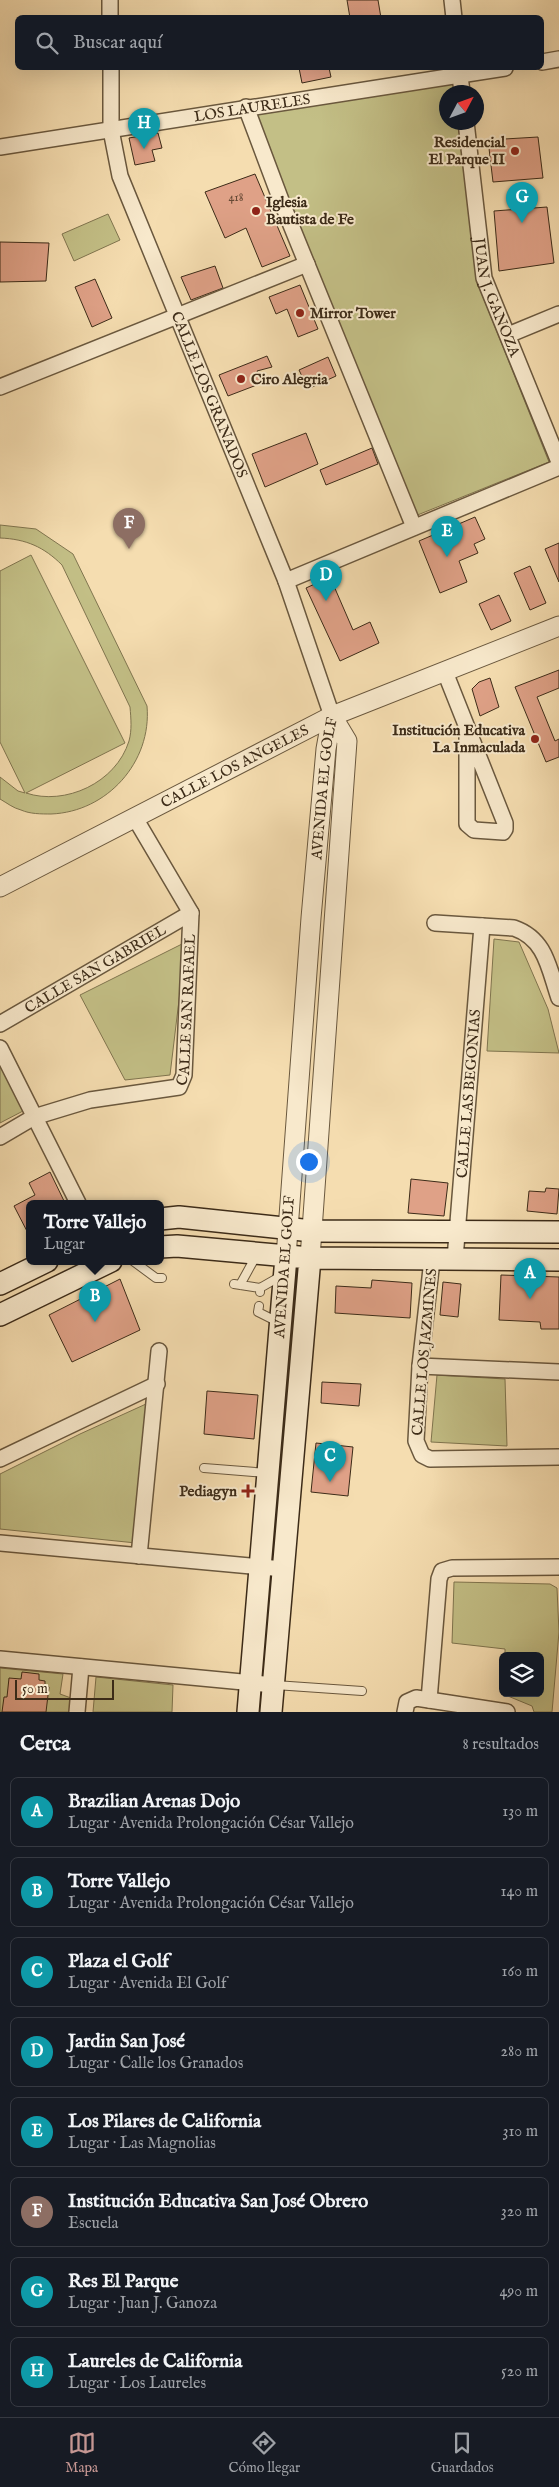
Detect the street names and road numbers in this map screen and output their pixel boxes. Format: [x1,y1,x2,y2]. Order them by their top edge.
street label: LOS LAURELES [192,90,312,127]
street label: JUAN J. GANOZA [469,235,524,361]
street label: CALLE LOS GRANADOS [166,309,252,481]
street label: AVENIDA EL GOLF [307,716,342,862]
street label: CALLE LOS ANGELES [158,721,312,813]
street label: CALLE SAN GABRIEL [21,920,170,1018]
street label: CALLE SAN RAFAEL [172,933,200,1089]
street label: CALLE LAS BEGONIAS [453,1008,485,1179]
street label: AVENIDA EL GOLF [270,1195,299,1340]
street label: CALLE LOS JAZMINES [408,1268,441,1436]

